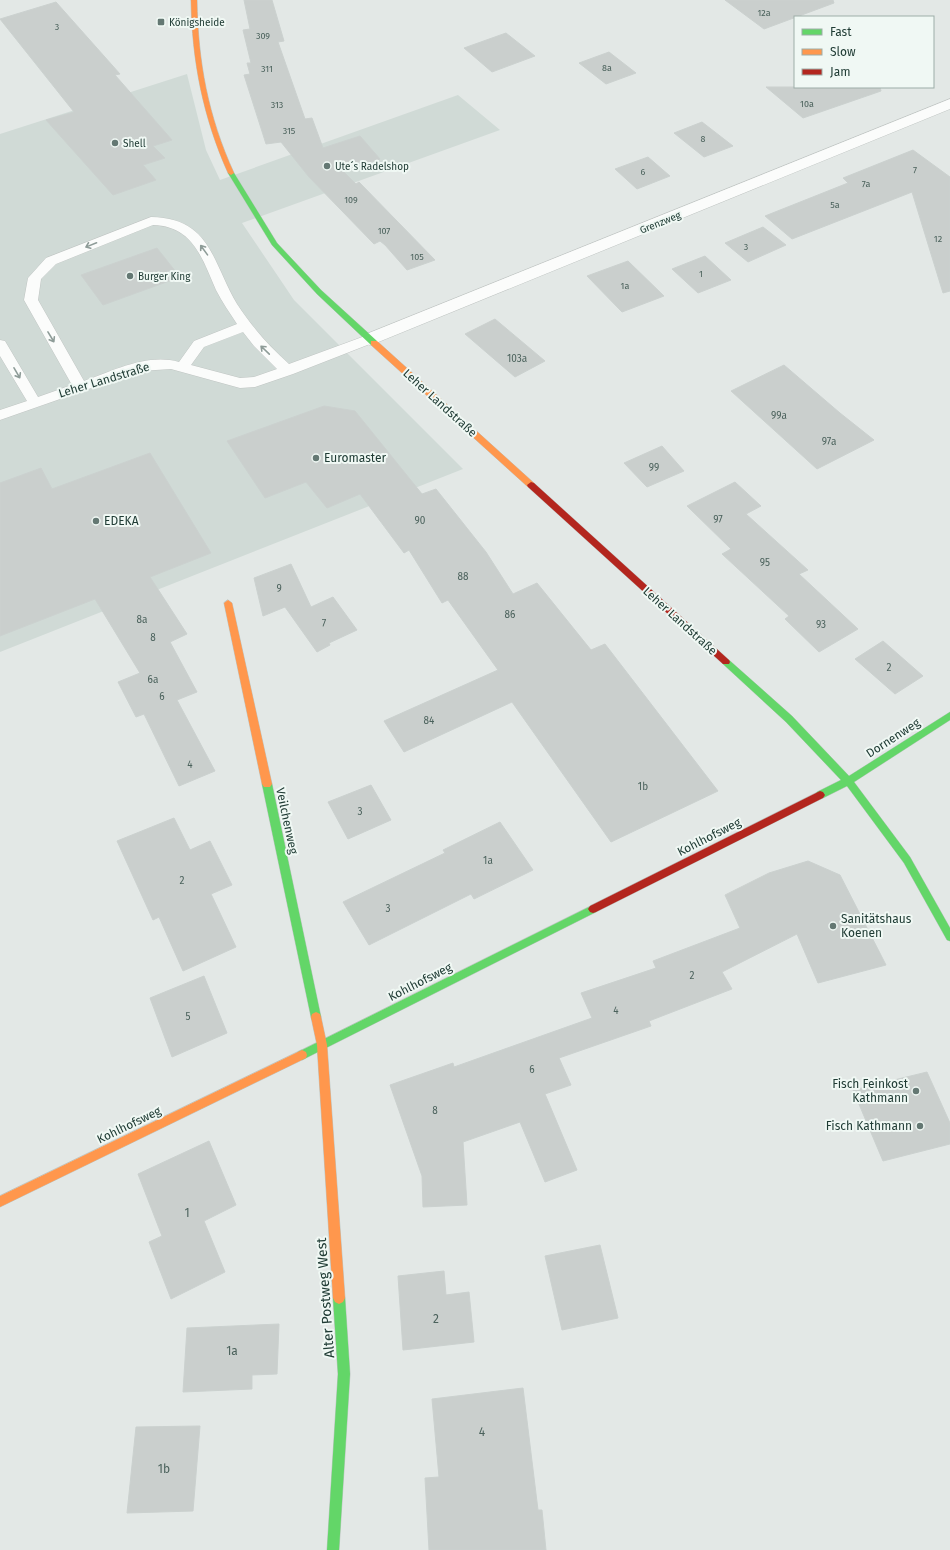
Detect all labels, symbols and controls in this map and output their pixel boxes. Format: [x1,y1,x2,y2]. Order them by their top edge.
house number: 12a [757,8,771,18]
legend [794,16,934,88]
marker: Königsheide [156,17,166,27]
place label: Königsheide [169,17,225,29]
house number: 3 [55,22,59,32]
text: Fast [830,25,852,39]
house number: 309 [256,31,270,41]
text: Slow [830,45,856,59]
house number: 8a [602,63,612,73]
house number: 311 [261,64,273,74]
text: Jam [830,65,850,79]
house number: 10a [800,99,814,109]
house number: 313 [271,100,283,110]
house number: 315 [283,126,296,136]
house number: 8 [701,134,706,144]
marker: Shell [110,138,120,148]
place label: Shell [123,138,146,150]
marker: Ute´s Radelshop [322,161,332,171]
place label: Ute´s Radelshop [335,161,409,173]
house number: 7 [913,165,917,175]
house number: 6 [641,167,646,177]
house number: 7a [862,179,870,189]
house number: 109 [344,195,358,205]
house number: 5a [830,200,840,210]
street label: Grenzweg [638,209,683,237]
house number: 107 [378,226,390,236]
house number: 12 [934,234,942,244]
one-way arrow [86,242,98,250]
house number: 3 [744,242,748,252]
one-way arrow [200,245,208,256]
house number: 105 [410,252,424,262]
house number: 1 [699,269,703,279]
marker: Burger King [125,271,135,281]
place label: Burger King [138,271,191,283]
house number: 1a [621,281,629,291]
one-way arrow [47,331,55,342]
one-way arrow [260,345,270,355]
house number: 103a [507,353,527,365]
street label: Leher Landstraße [57,359,151,401]
street label: Leher Landstraße [400,366,480,440]
one-way arrow [14,367,22,379]
house number: 99a [771,410,787,422]
house number: 97a [822,436,836,448]
place label: Euromaster [324,451,386,465]
marker: Euromaster [311,453,321,463]
house number: 99 [649,462,659,474]
place label: EDEKA [104,514,139,528]
house number: 97 [713,514,723,526]
house number: 90 [415,515,426,527]
marker: EDEKA [91,516,101,526]
house number: 95 [760,557,770,569]
house number: 88 [457,571,469,583]
house number: 9 [276,583,282,595]
street label: Leher Landstraße [640,584,720,658]
house number: 86 [505,609,515,621]
house number: 8a [137,614,147,626]
house number: 7 [322,618,327,630]
house number: 93 [816,619,826,631]
house number: 8 [150,632,156,644]
house number: 2 [887,662,892,674]
house number: 6a [148,674,158,686]
house number: 6 [159,691,165,703]
house number: 84 [424,715,435,727]
street label: Dornenweg [863,715,923,761]
house number: 4 [187,759,193,771]
house number: 1b [638,781,648,793]
street label: Veilchenweg [273,787,301,856]
house number: 3 [358,806,363,818]
street label: Kohlhofsweg [675,815,744,859]
house number: 1a [483,855,493,867]
house number: 2 [180,875,185,887]
house number: 3 [386,903,391,915]
place label: Sanitätshaus Koenen [841,912,912,940]
marker: Sanitätshaus Koenen [828,921,838,931]
street label: Kohlhofsweg [386,960,455,1004]
house number: 2 [690,970,695,982]
house number: 4 [613,1005,619,1017]
house number: 5 [185,1011,191,1023]
house number: 6 [529,1064,535,1076]
place label: Fisch Feinkost Kathmann [832,1077,909,1105]
marker: Fisch Feinkost Kathmann [911,1086,921,1096]
street label: Kohlhofsweg [95,1103,164,1146]
house number: 8 [432,1105,438,1117]
place label: Fisch Kathmann [826,1119,912,1133]
marker: Fisch Kathmann [915,1121,925,1131]
house number: 1 [184,1206,190,1220]
street label: Alter Postweg West [313,1236,338,1359]
house number: 2 [433,1312,439,1326]
house number: 1a [226,1344,238,1358]
house number: 4 [479,1425,486,1439]
house number: 1b [158,1462,170,1476]

